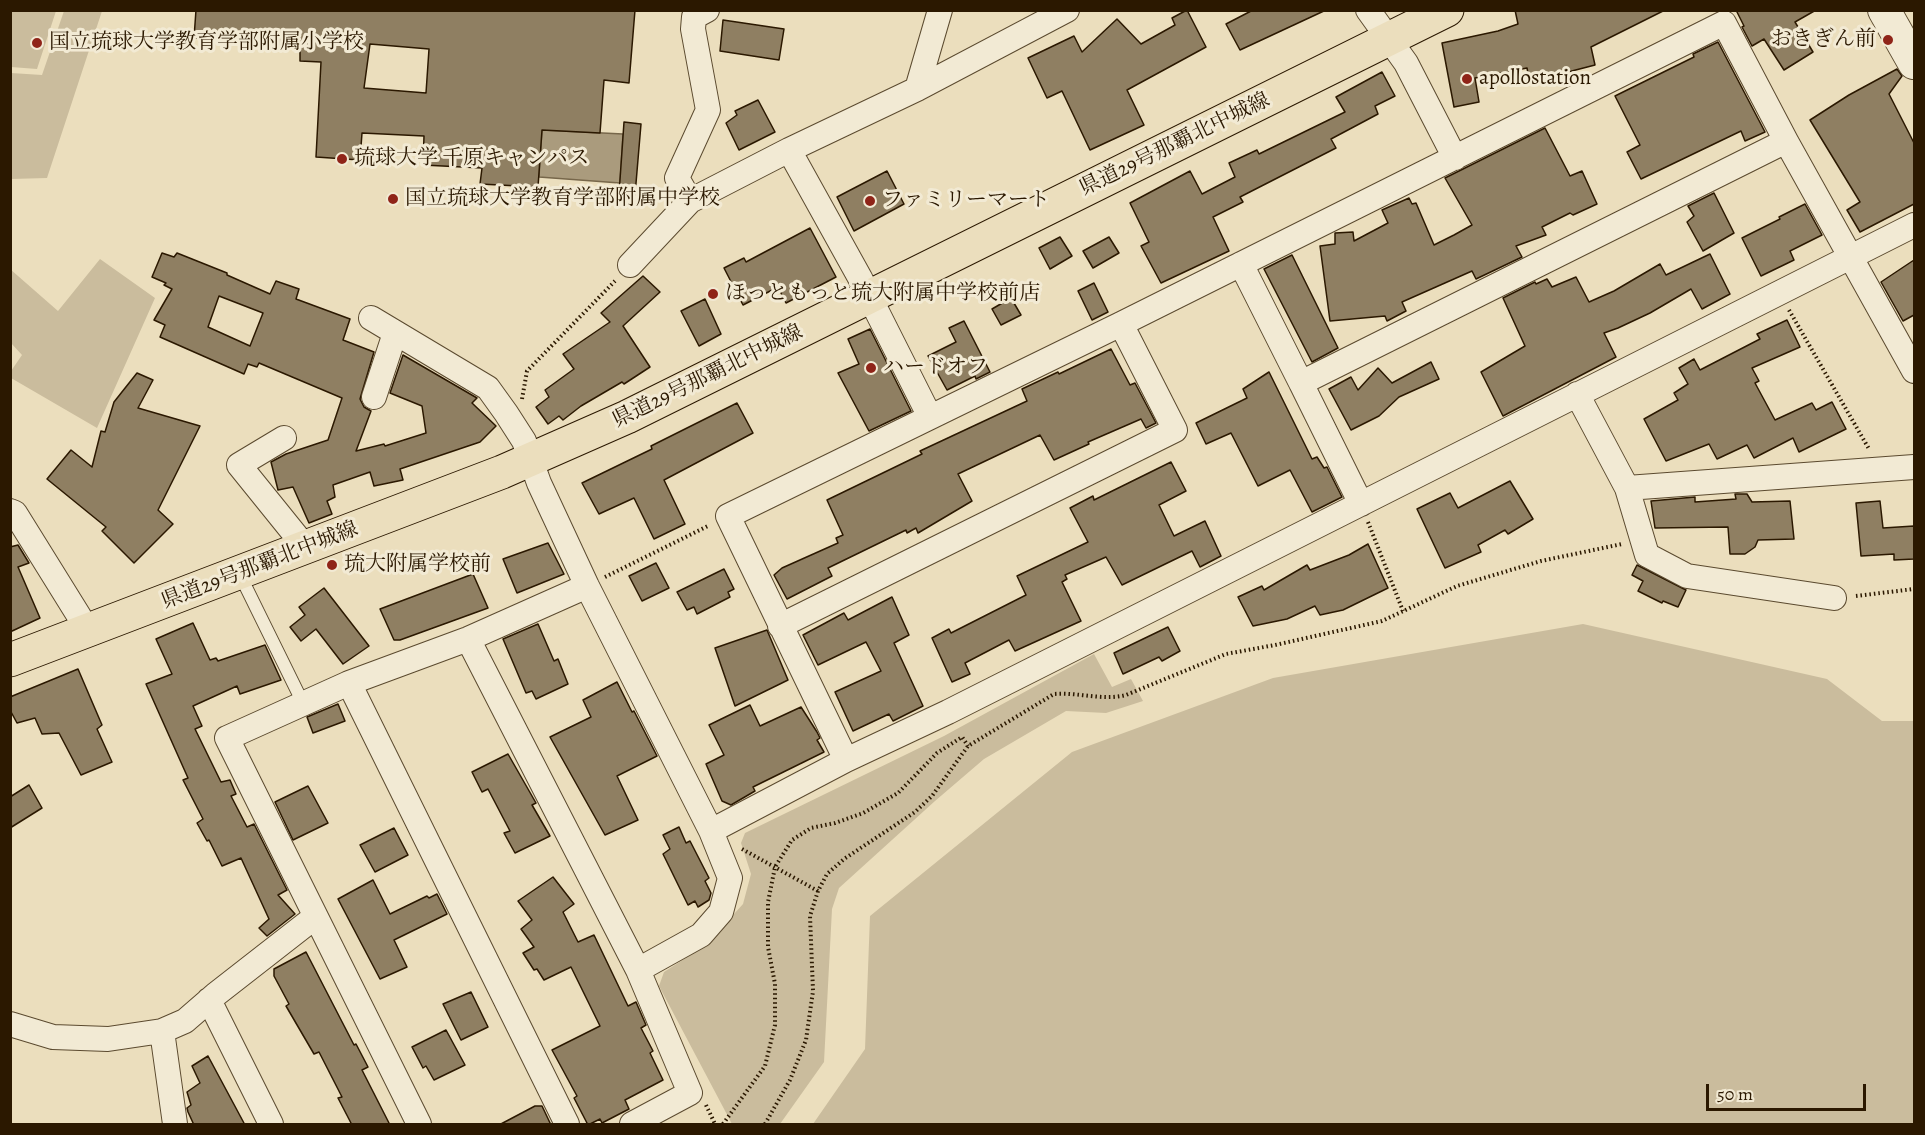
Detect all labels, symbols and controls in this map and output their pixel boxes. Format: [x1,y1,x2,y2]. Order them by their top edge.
place label: おきぎん前 [1771,27,1876,53]
place label: 国立琉球大学教育学部附属小学校 [49,30,364,56]
marker: おきぎん前 [1881,33,1895,47]
marker: 国立琉球大学教育学部附属小学校 [30,36,44,50]
place label: apollostation [1479,66,1591,92]
marker: apollostation [1460,72,1474,86]
street label: 県道29号那覇北中城線 [1076,88,1274,202]
place label: 琉球大学 千原キャンパス [354,146,589,172]
marker: 琉球大学 千原キャンパス [335,152,349,166]
place label: 国立琉球大学教育学部附属中学校 [405,186,720,212]
place label: ファミリーマート [882,188,1050,214]
marker: 国立琉球大学教育学部附属中学校 [386,192,400,206]
marker: ファミリーマート [863,194,877,208]
place label: ほっともっと琉大附属中学校前店 [725,281,1040,307]
marker: ほっともっと琉大附属中学校前店 [706,287,720,301]
street label: 県道29号那覇北中城線 [609,320,807,434]
place label: ハードオフ [883,355,988,381]
marker: ハードオフ [864,361,878,375]
street label: 県道29号那覇北中城線 [158,517,362,615]
place label: 琉大附属学校前 [344,552,491,578]
marker: 琉大附属学校前 [325,558,339,572]
scale bar [1709,1072,1870,1110]
text: 50 m [1717,1082,1753,1106]

